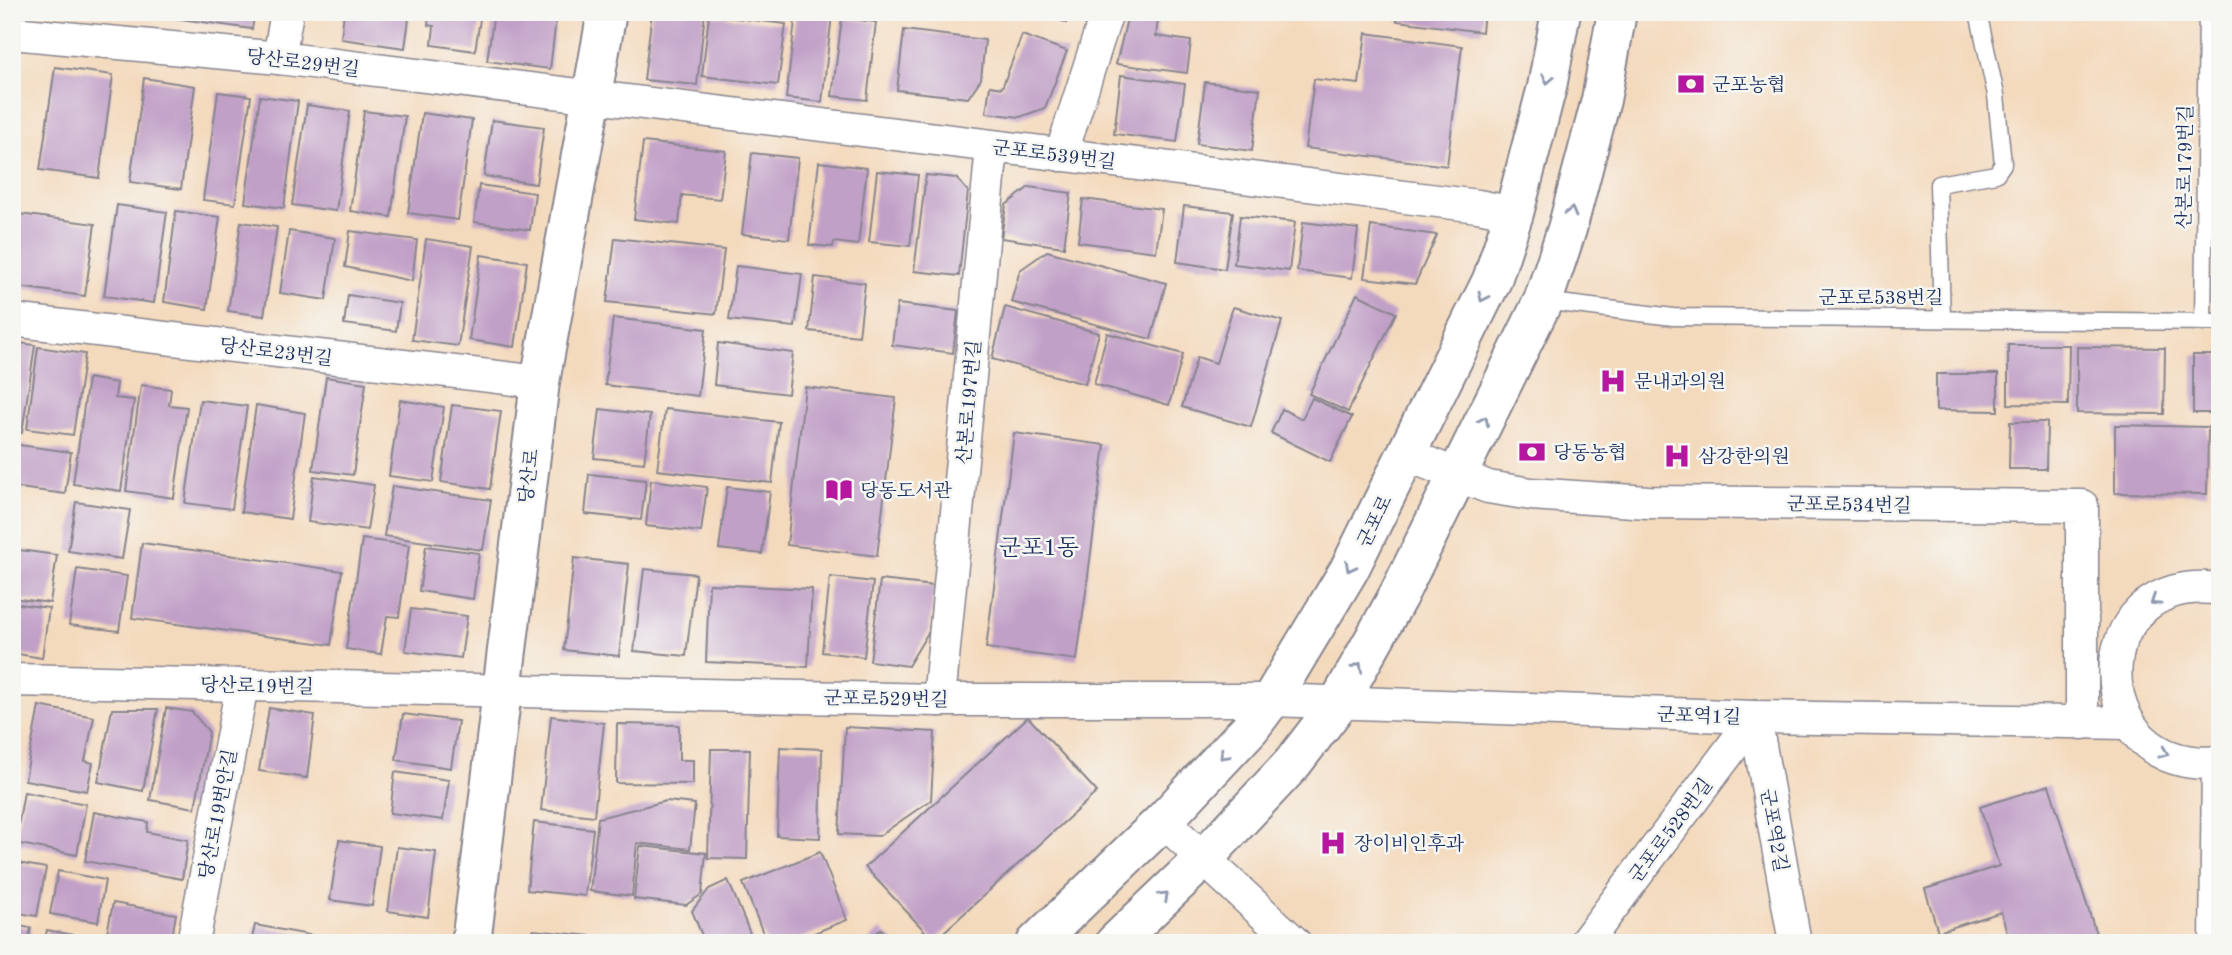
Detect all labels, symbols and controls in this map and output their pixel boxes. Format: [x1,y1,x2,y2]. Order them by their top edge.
street label: 당산로29번길 [245,46,361,81]
bank icon: 군포농협 [1676,69,1706,99]
one-way arrow [1541,73,1556,85]
place label: 군포농협 [1712,75,1785,96]
street label: 산본로179번길 [2173,104,2197,230]
street label: 군포로539번길 [991,137,1117,174]
one-way arrow [1563,206,1577,218]
street label: 군포로538번길 [1819,288,1943,309]
one-way arrow [1478,290,1492,302]
street label: 당산로23번길 [218,335,334,370]
street label: 산본로197번길 [953,339,985,465]
hospital icon: 문내과의원 [1598,366,1628,396]
place label: 문내과의원 [1634,372,1726,393]
one-way arrow [1476,416,1490,428]
bank icon: 당동농협 [1517,437,1547,467]
hospital icon: 삼강한의원 [1662,441,1692,471]
place label: 당동농협 [1553,443,1626,464]
place label: 삼강한의원 [1698,447,1790,468]
street label: 당산로 [516,448,543,505]
library icon: 당동도서관 [824,475,854,505]
place label: 당동도서관 [860,481,952,502]
street label: 군포로 [1354,492,1397,551]
street label: 군포로534번길 [1786,494,1912,517]
district label: 군포1동 [999,536,1079,560]
one-way arrow [1345,560,1359,572]
one-way arrow [2150,593,2163,605]
one-way arrow [1350,662,1363,675]
street label: 당산로19번길 [200,675,314,698]
street label: 군포로529번길 [823,688,949,711]
street label: 군포역1길 [1656,705,1742,728]
one-way arrow [2157,744,2169,758]
street label: 당산로19번안길 [196,747,241,881]
one-way arrow [1220,747,1232,760]
street label: 군포로528번길 [1625,775,1717,887]
street label: 군포역2길 [1756,787,1791,874]
hospital icon: 장이비인후과 [1318,828,1348,858]
place label: 장이비인후과 [1354,833,1465,855]
one-way arrow [1156,891,1169,904]

